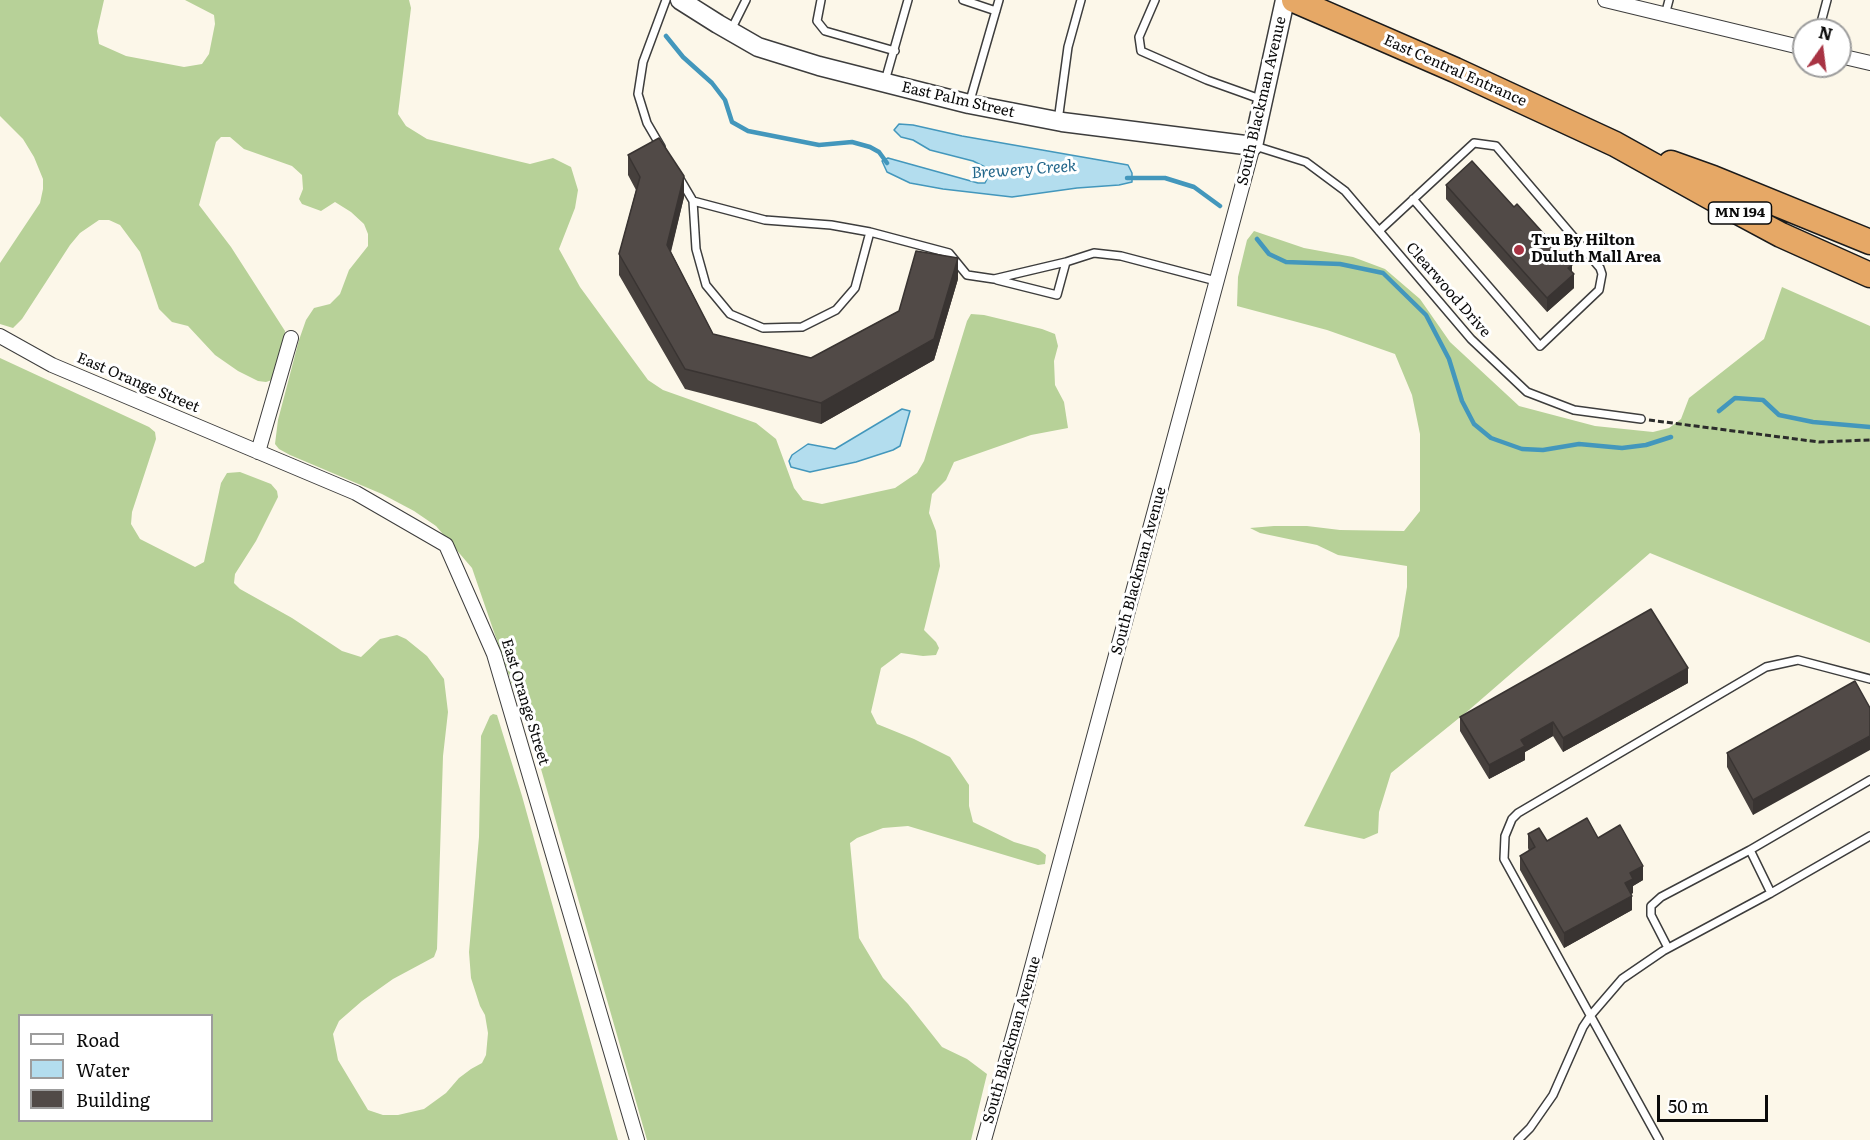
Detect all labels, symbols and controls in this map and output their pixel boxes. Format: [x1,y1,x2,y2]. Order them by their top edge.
street label: South Blackman Avenue [1234,15,1290,187]
north arrow [1792,18,1852,78]
text: N [1816,19,1835,46]
street label: East Central Entrance [1381,31,1529,111]
street label: East Palm Street [900,78,1016,122]
water label: Brewery Creek [971,157,1077,183]
road number: MN 194 [1708,202,1772,224]
place label: Tru By Hilton Duluth Mall Area [1531,232,1661,267]
street label: Clearwood Drive [1402,239,1494,341]
marker: Tru By Hilton Duluth Mall Area [1512,243,1526,257]
street label: East Orange Street [74,349,202,417]
street label: South Blackman Avenue [1108,485,1170,657]
street label: East Orange Street [497,637,553,767]
street label: South Blackman Avenue [979,954,1045,1126]
legend [18,1014,213,1122]
text: Road [76,1026,120,1053]
text: Water [76,1056,129,1083]
scale bar [1660,1083,1771,1121]
text: Building [76,1086,150,1113]
text: 50 m [1668,1092,1709,1119]

